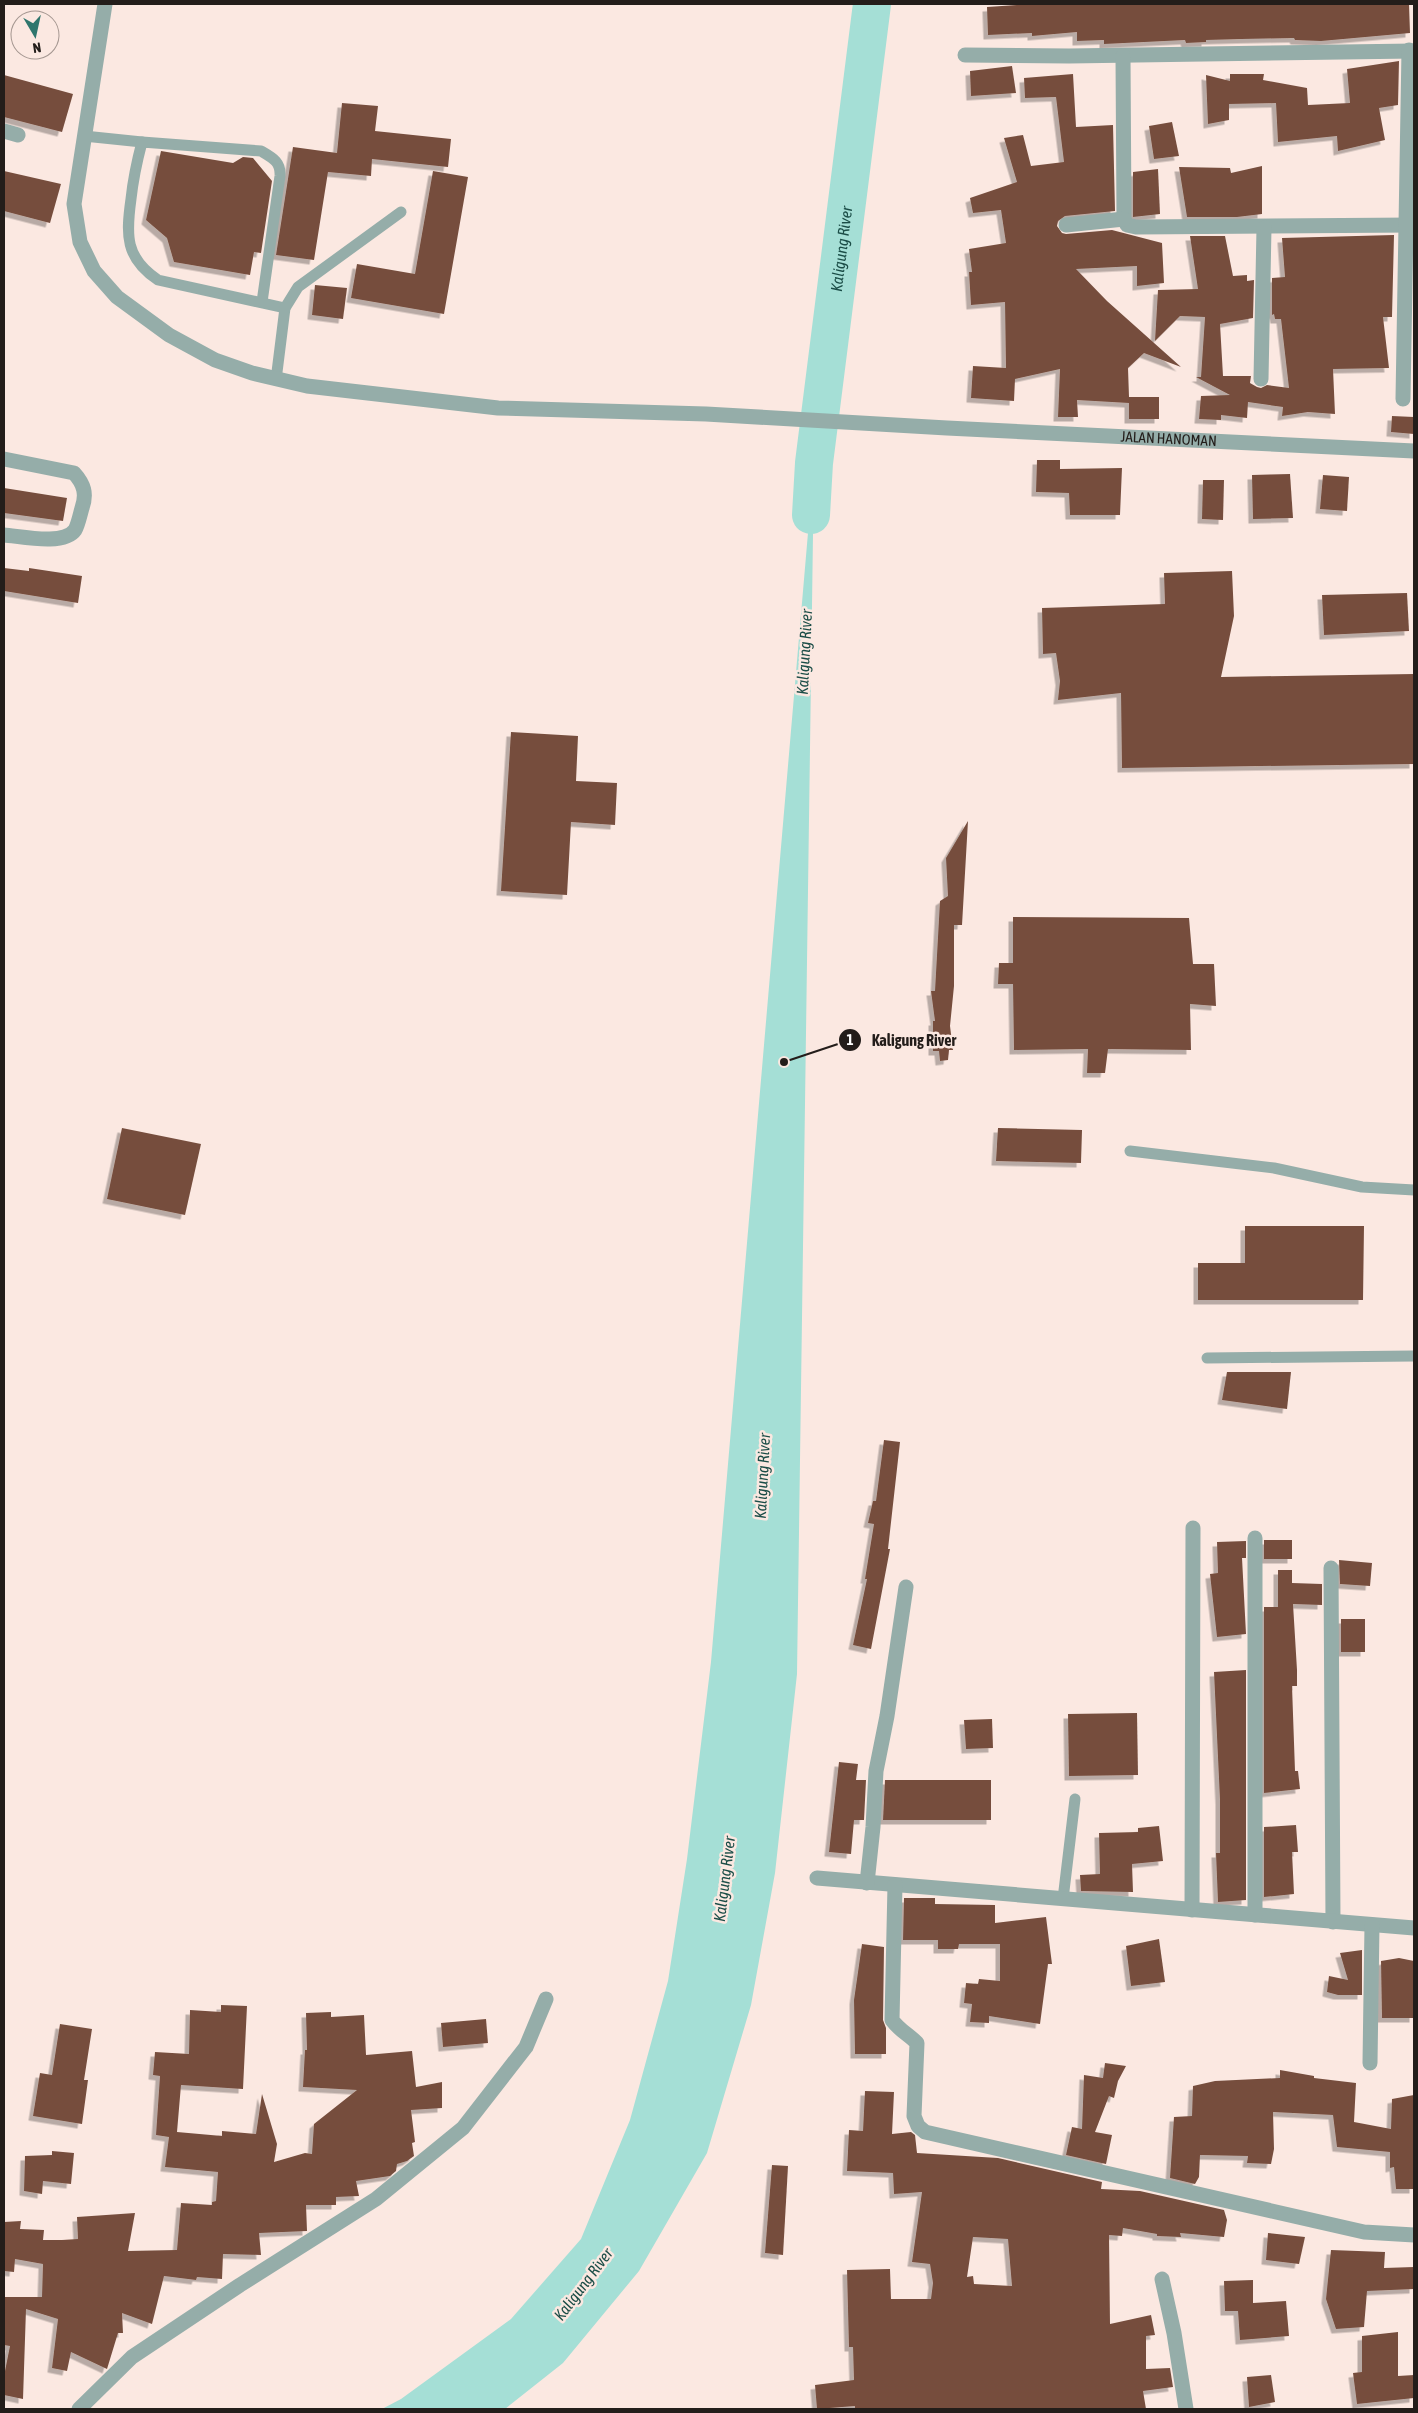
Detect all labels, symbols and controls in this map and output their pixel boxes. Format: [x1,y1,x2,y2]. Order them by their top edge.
north arrow [10,10,60,60]
text: N [32,39,42,56]
water label: Kaligung River [827,204,856,293]
street label: JALAN HANOMAN [1120,428,1217,449]
water label: Kaligung River [793,607,816,695]
callout: Kaligung River [837,1024,966,1055]
text: 1 [846,1031,854,1048]
text: Kaligung River [872,1031,956,1049]
water label: Kaligung River [751,1431,774,1519]
water label: Kaligung River [710,1834,739,1923]
water label: Kaligung River [550,2243,618,2324]

